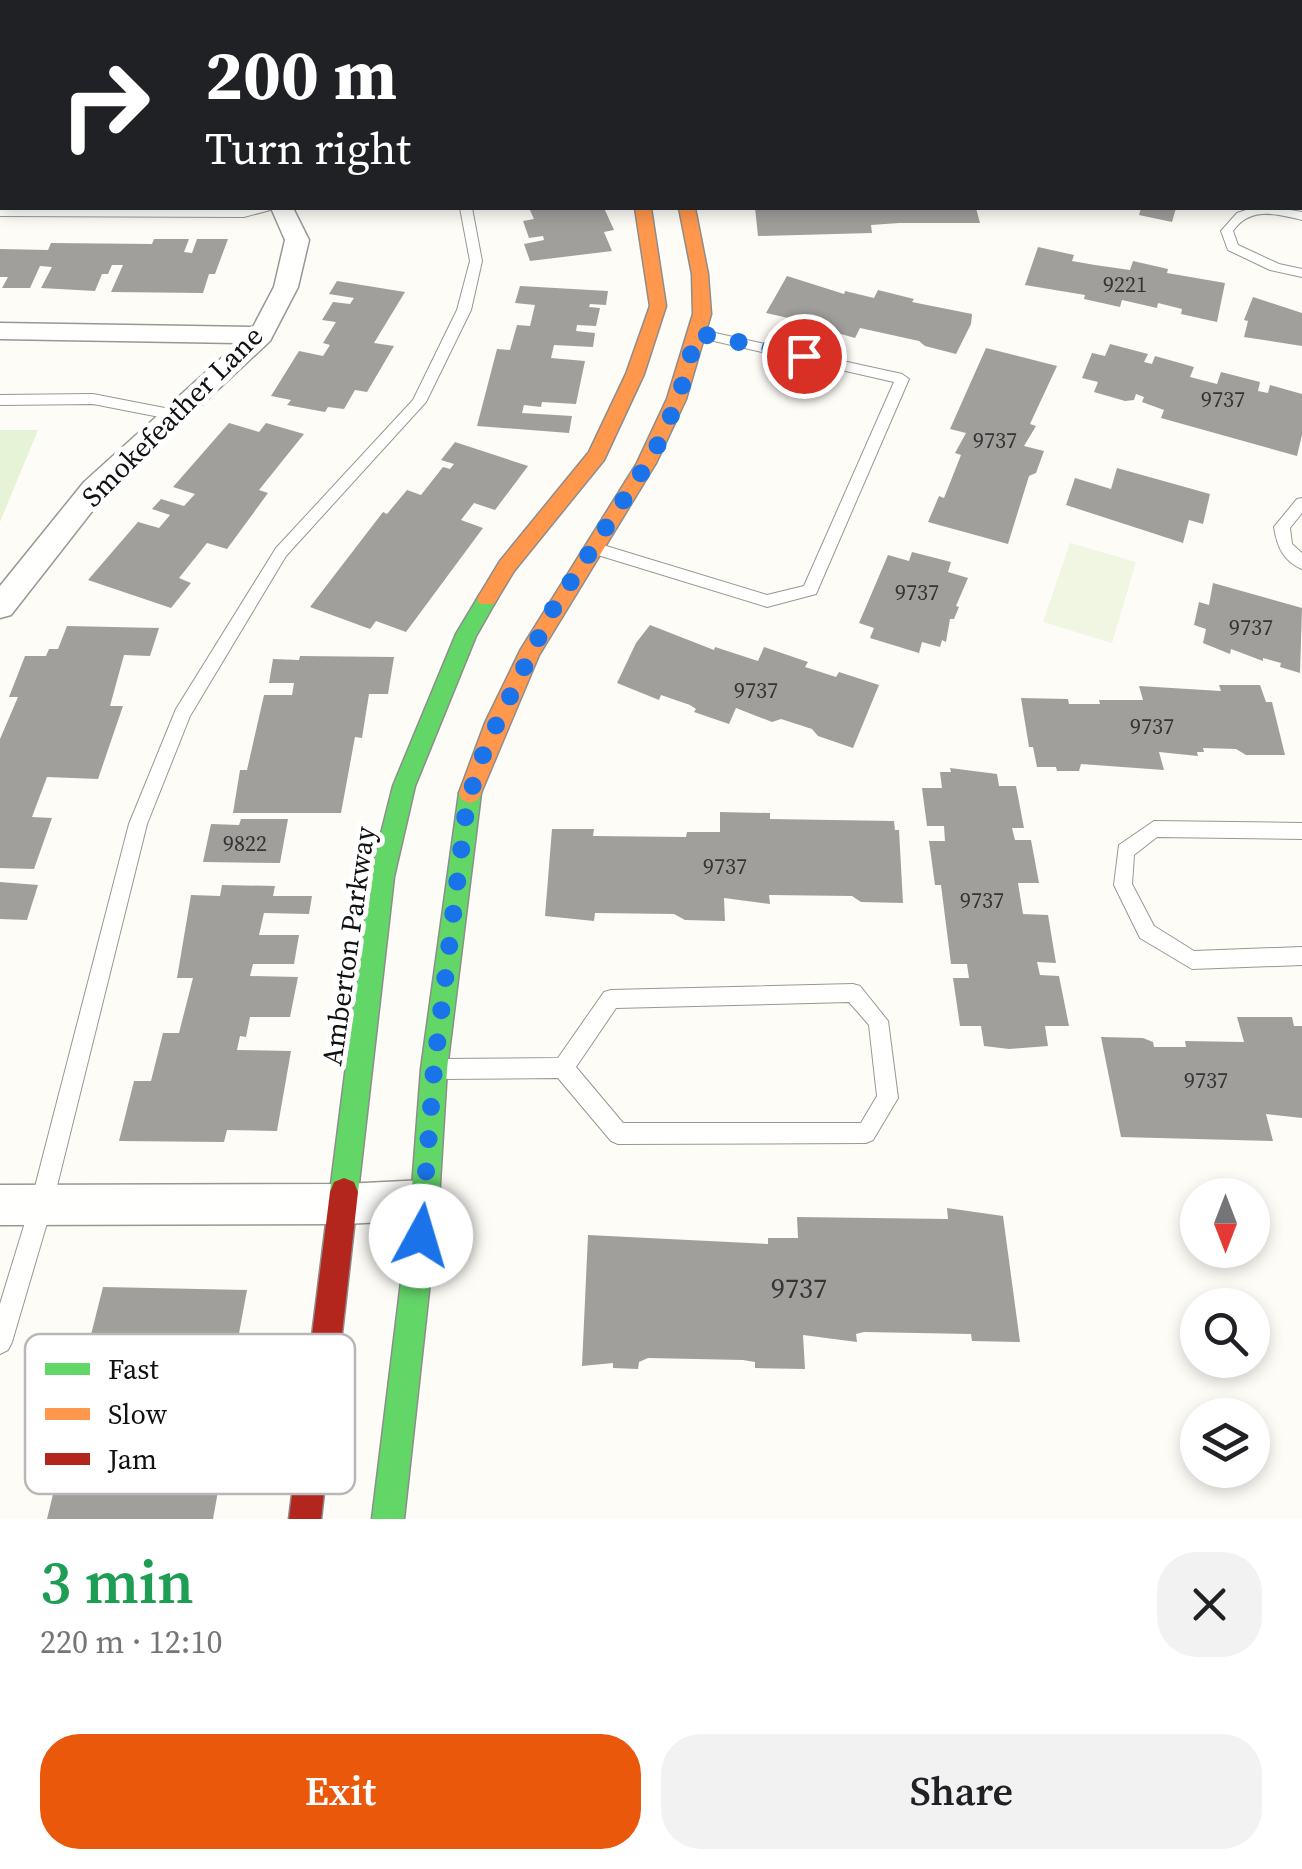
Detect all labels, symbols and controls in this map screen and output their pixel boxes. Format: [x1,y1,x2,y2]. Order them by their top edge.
text: 200 m [205,26,397,122]
icon: right [40,40,170,170]
text: Turn right [205,117,411,179]
house number: 9221 [1103,269,1147,299]
pin [762,314,847,399]
street label: Smokefeather Lane [73,317,271,515]
icon: arrive [777,329,832,384]
house number: 9737 [1201,384,1245,414]
house number: 9737 [973,425,1017,455]
house number: 9737 [895,577,939,607]
house number: 9737 [1229,612,1273,642]
house number: 9737 [734,675,778,705]
house number: 9737 [1130,711,1174,741]
street label: Amberton Parkway [312,823,384,1068]
house number: 9822 [223,828,267,858]
house number: 9737 [703,851,747,881]
house number: 9737 [960,885,1004,915]
house number: 9737 [1184,1065,1228,1095]
north arrow [1180,1178,1270,1268]
map controls [1180,1178,1270,1488]
position arrow [369,1184,473,1288]
house number: 9737 [771,1269,827,1307]
button: search [1180,1288,1270,1378]
legend [25,1334,355,1494]
text: Fast [108,1350,159,1388]
text: Slow [108,1395,168,1433]
button: layers [1180,1398,1270,1488]
text: Jam [107,1440,157,1478]
text: 3 min [40,1541,194,1623]
button: close [1157,1552,1262,1657]
text: 220 m · 12:10 [40,1620,222,1664]
button: Exit [40,1734,641,1849]
button: Share [661,1734,1262,1849]

